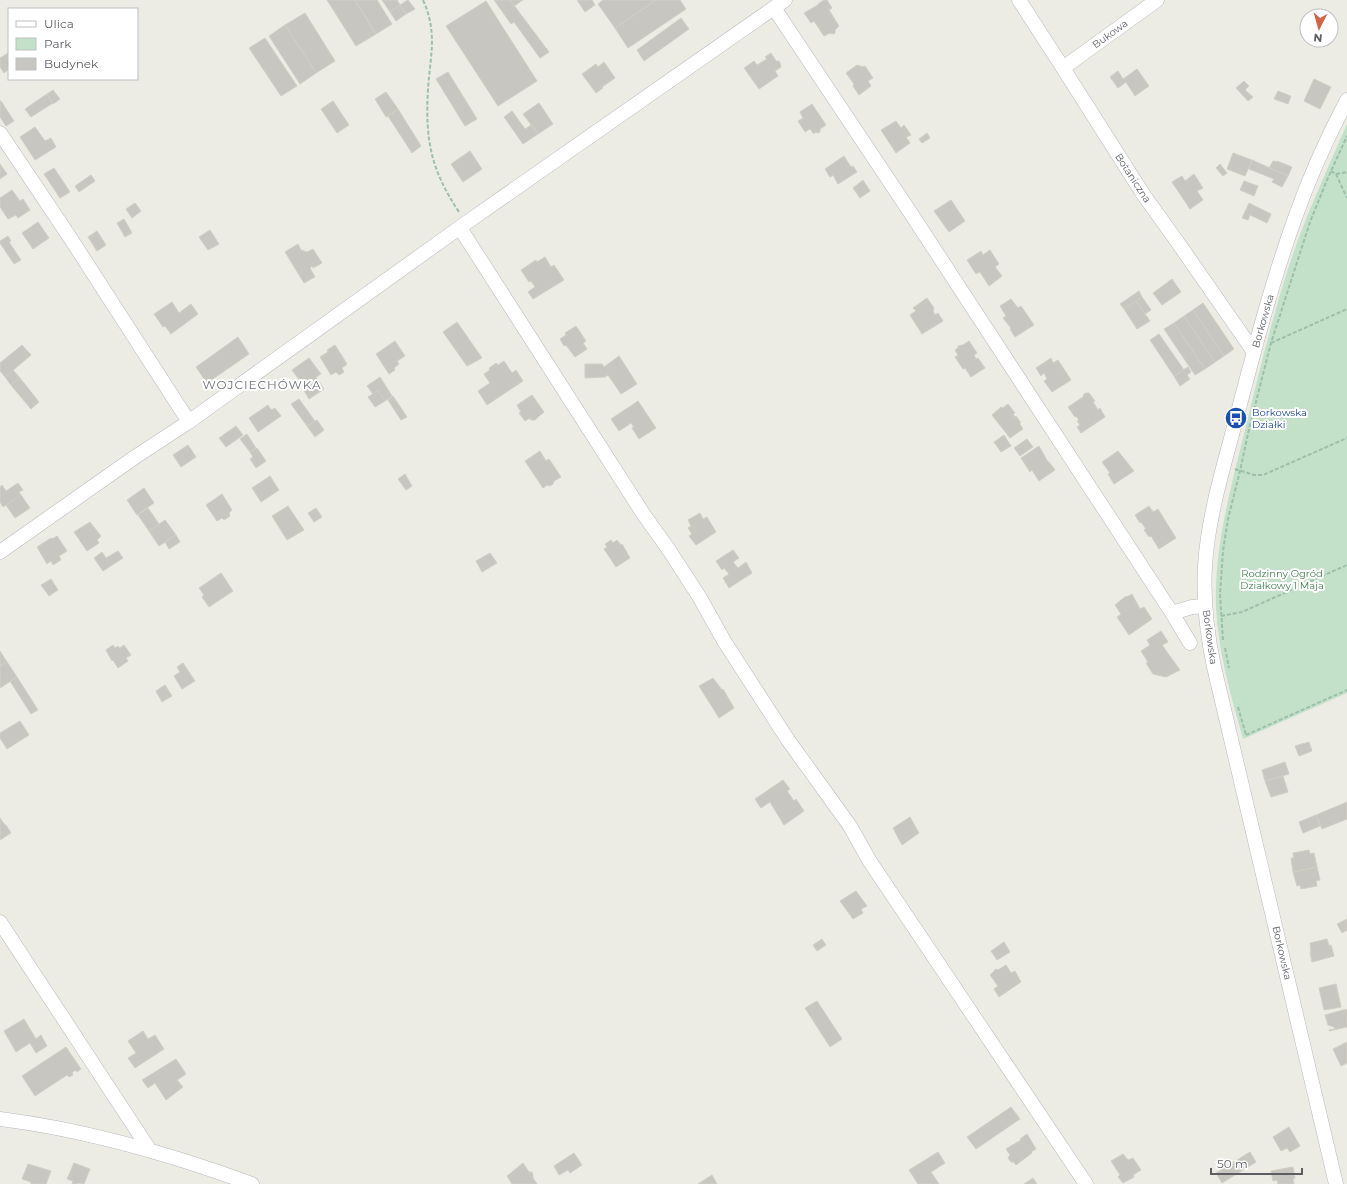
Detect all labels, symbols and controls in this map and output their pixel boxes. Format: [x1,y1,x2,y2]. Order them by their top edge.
legend [8,8,138,80]
north arrow [1299,8,1339,48]
text: Ulica [44,16,74,31]
street label: Bukowa [1090,17,1130,51]
text: N [1313,31,1323,45]
text: Park [44,36,72,51]
text: Budynek [44,56,99,71]
street label: Botaniczna [1112,151,1154,205]
street label: Borkowska [1249,293,1277,349]
district label: WOJCIECHÓWKA [202,377,322,392]
bus stop icon: Borkowska Działki [1223,405,1249,431]
place label: Borkowska Działki [1252,406,1307,431]
park label: Rodzinny Ogród Działkowy 1 Maja [1240,567,1324,592]
street label: Borkowska [1200,609,1220,665]
street label: Borkowska [1269,925,1295,981]
scale bar [1211,1150,1302,1176]
text: 50 m [1217,1156,1248,1171]

